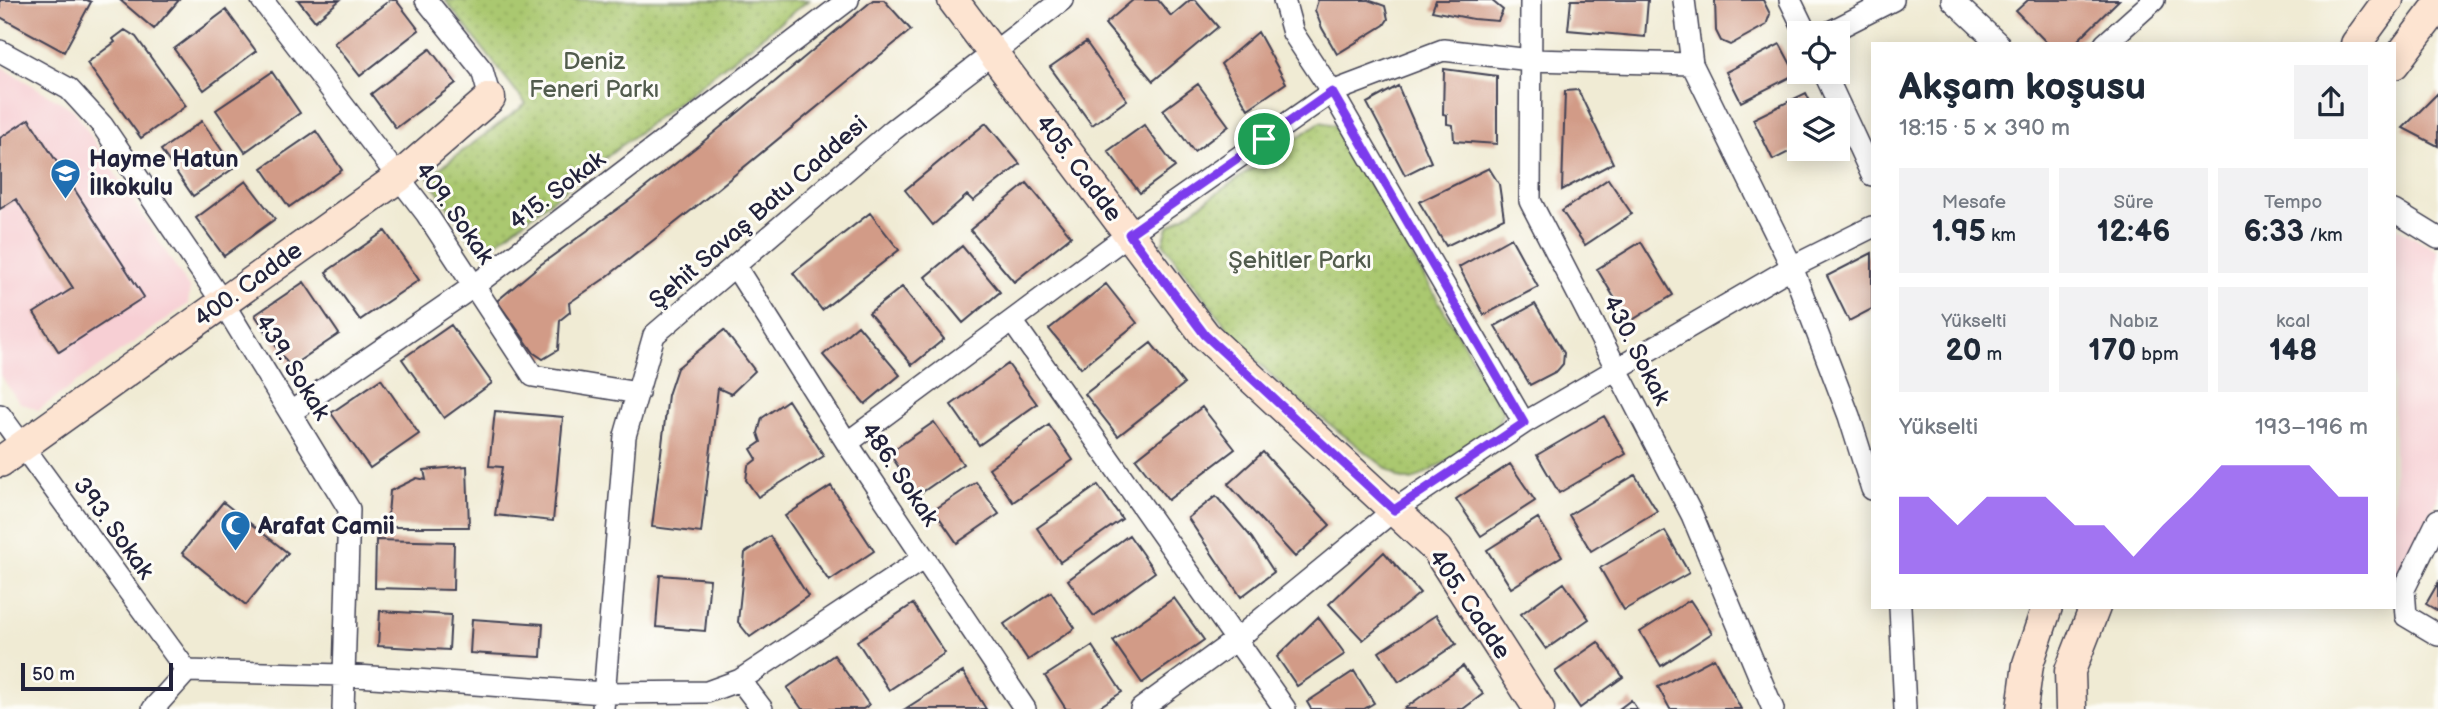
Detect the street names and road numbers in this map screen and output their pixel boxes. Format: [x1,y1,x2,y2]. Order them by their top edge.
street label: 405. Cadde [1029,109,1128,227]
street label: Şehit Savaş Batu Caddesi [643,110,873,315]
street label: 415. Sokak [503,145,611,236]
street label: 409. Sokak [409,157,500,270]
street label: 400. Cadde [189,236,308,333]
street label: 430. Sokak [1597,291,1677,410]
street label: 439. Sokak [249,309,336,426]
street label: 486. Sokak [854,417,945,532]
street label: 393. Sokak [67,472,160,585]
street label: 405. Cadde [1422,544,1517,665]

